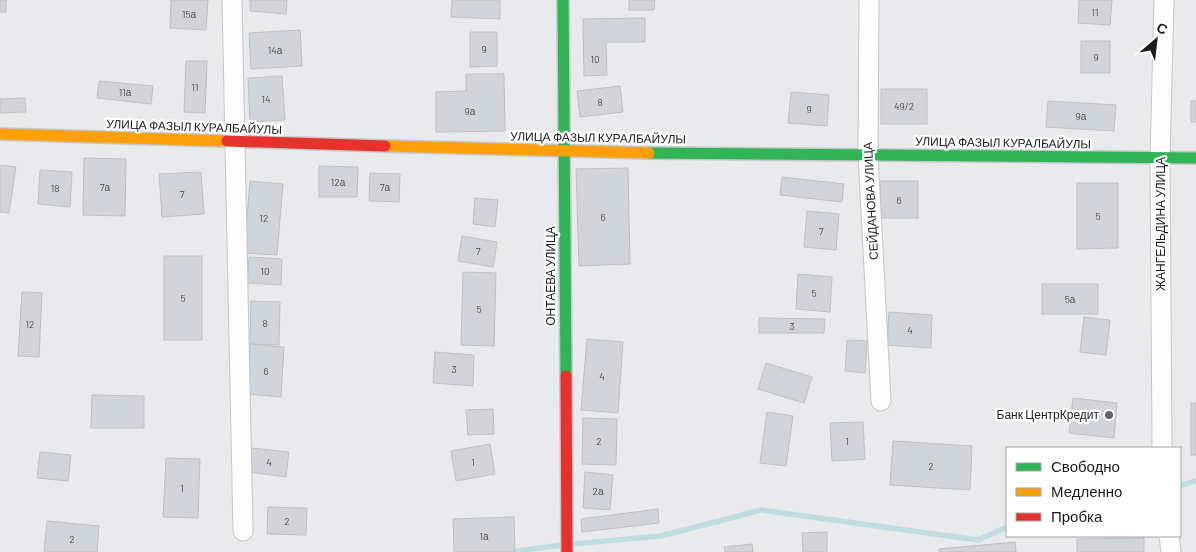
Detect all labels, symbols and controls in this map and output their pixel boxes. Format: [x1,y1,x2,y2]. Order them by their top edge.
house number: 11 [1091,6,1099,18]
house number: 15а [182,8,197,20]
north arrow [1131,15,1181,65]
text: С [1154,18,1171,38]
house number: 9 [481,43,487,55]
house number: 14а [268,44,283,56]
house number: 9 [1093,51,1099,63]
house number: 10 [590,53,600,65]
house number: 11 [191,81,199,93]
house number: 11а [119,86,132,98]
house number: 14 [261,93,271,105]
house number: 8 [597,96,603,108]
house number: 49/2 [894,100,914,112]
house number: 9 [806,103,812,115]
house number: 9а [465,105,476,117]
house number: 9а [1076,110,1087,122]
street label: УЛИЦА ФАЗЫЛ КУРАЛБАЙУЛЫ [106,116,282,137]
street label: УЛИЦА ФАЗЫЛ КУРАЛБАЙУЛЫ [510,128,686,147]
street label: УЛИЦА ФАЗЫЛ КУРАЛБАЙУЛЫ [915,133,1091,152]
street label: СЕЙДАНОВА УЛИЦА [860,142,881,260]
street label: ЖАНГЕЛЬДИНА УЛИЦА [1153,157,1168,291]
house number: 12а [331,176,346,188]
house number: 7а [100,181,111,193]
house number: 7а [380,181,391,193]
house number: 18 [51,182,59,194]
house number: 7 [180,188,185,200]
house number: 6 [896,194,902,206]
house number: 5 [1095,210,1101,222]
house number: 6 [600,211,606,223]
house number: 12 [260,212,268,224]
house number: 7 [819,225,824,237]
street label: ОНТАЕВА УЛИЦА [543,226,558,326]
house number: 7 [476,245,481,257]
house number: 10 [260,265,270,277]
house number: 5 [811,287,817,299]
house number: 5 [180,292,186,304]
house number: 5а [1065,293,1076,305]
house number: 5 [476,303,482,315]
house number: 8 [262,317,268,329]
house number: 12 [26,318,34,330]
house number: 3 [789,320,795,332]
house number: 4 [907,324,913,336]
house number: 3 [451,363,457,375]
house number: 6 [263,365,269,377]
house number: 4 [599,370,605,382]
place label: Банк ЦентрКредит [997,407,1099,422]
marker: Банк ЦентрКредит [1103,409,1115,421]
house number: 2 [596,435,602,447]
house number: 1 [845,435,849,447]
legend [1006,447,1181,537]
house number: 4 [266,456,272,468]
house number: 1 [471,456,475,468]
text: Свободно [1051,457,1120,475]
house number: 2 [928,460,934,472]
house number: 1 [180,482,184,494]
text: Медленно [1051,482,1122,500]
house number: 2а [593,485,604,497]
text: Пробка [1051,507,1103,525]
house number: 2 [284,515,290,527]
house number: 1а [479,530,489,542]
house number: 2 [69,533,75,545]

